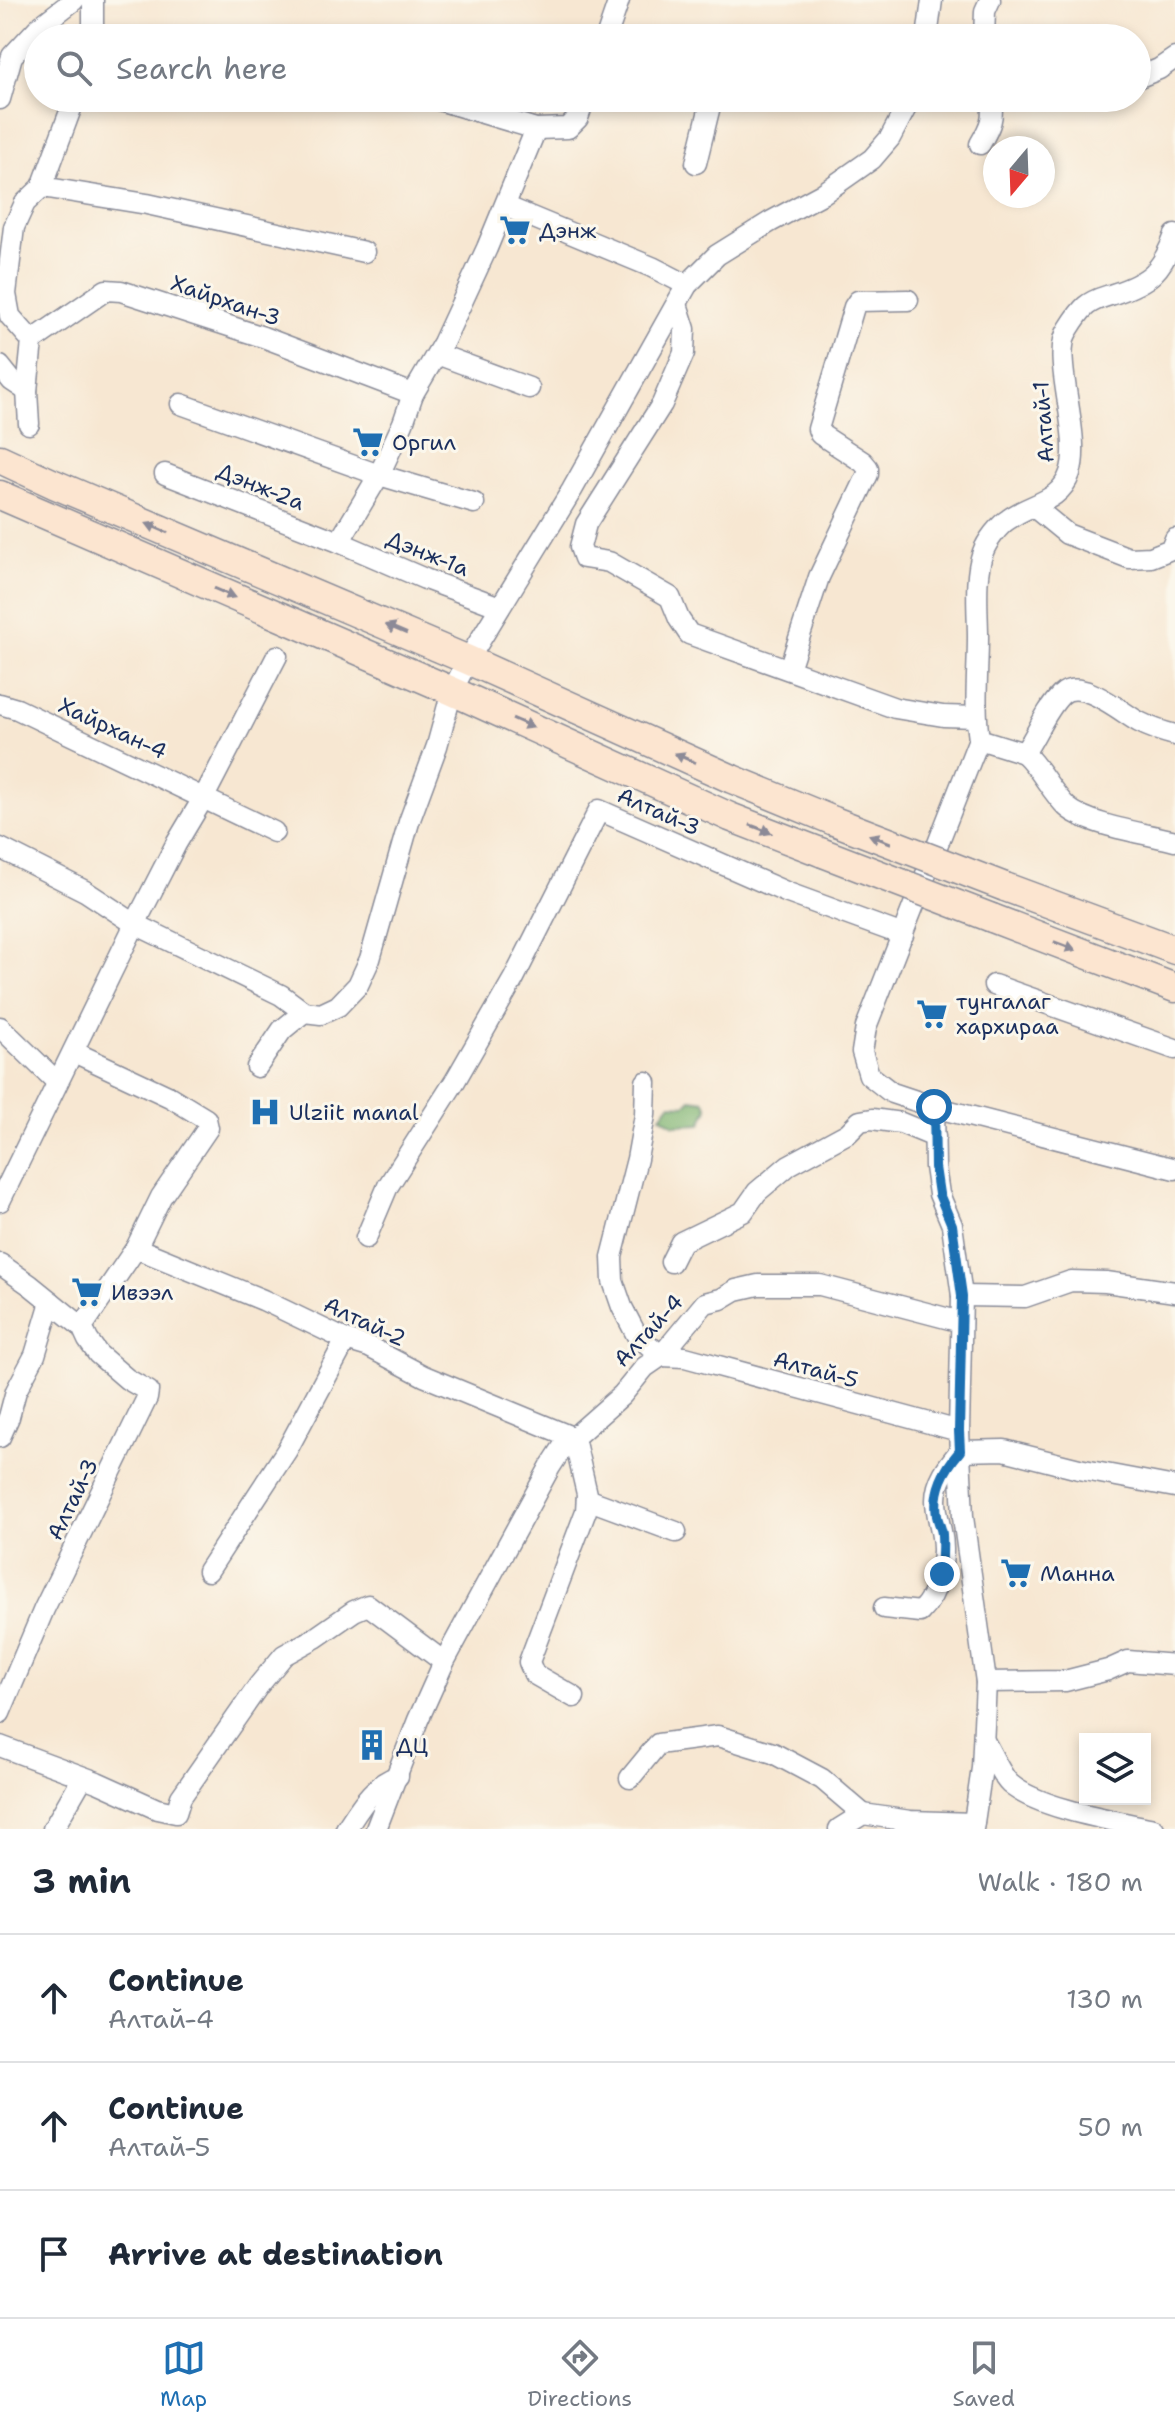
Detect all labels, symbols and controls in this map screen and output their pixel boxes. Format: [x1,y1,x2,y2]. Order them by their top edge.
search box [24,24,1151,112]
icon: search [52,46,96,90]
text: Search here [116,48,287,89]
north arrow [983,136,1055,208]
supermarket icon: Дэнж [498,213,532,247]
place label: Дэнж [539,216,597,245]
street label: Хайрхан-3 [167,268,284,333]
street label: Алтай-1 [1026,380,1061,464]
supermarket icon: Оргил [351,425,385,459]
place label: Оргил [392,428,456,457]
street label: Дэнж-2а [213,456,309,517]
one-way arrow [145,521,169,534]
street label: Дэнж-1а [382,524,474,583]
one-way arrow [214,587,237,600]
one-way arrow [384,623,408,636]
street label: Хайрхан-4 [54,691,171,766]
one-way arrow [511,717,535,730]
one-way arrow [673,751,696,764]
street label: Алтай-3 [613,780,705,843]
one-way arrow [749,823,773,836]
one-way arrow [868,832,892,845]
one-way arrow [1053,940,1077,953]
place label: тунгалаг хархираа [956,987,1059,1041]
supermarket icon: тунгалаг хархираа [915,997,949,1031]
route start [916,1089,952,1125]
hospital icon: Ulziit manal [248,1095,282,1129]
place label: Ulziit manal [289,1098,419,1127]
supermarket icon: Ивээл [70,1275,104,1309]
place label: Ивээл [111,1278,173,1307]
street label: Алтай-4 [607,1288,690,1373]
street label: Алтай-2 [319,1290,410,1353]
street label: Алтай-5 [770,1344,862,1395]
street label: Алтай-3 [40,1453,105,1545]
route end [924,1556,960,1592]
supermarket icon: Манна [999,1556,1033,1590]
place label: Манна [1040,1559,1115,1588]
building icon: ДЦ [355,1728,389,1762]
place label: ДЦ [396,1731,428,1760]
map controls [1079,1733,1151,1805]
button: layers [1079,1733,1151,1805]
text: 3 min [32,1858,131,1904]
text: Walk · 180 m [978,1864,1143,1899]
text: Continue [108,1960,244,2001]
icon: ahead [32,1976,76,2020]
text: 130 m [1066,1981,1143,2016]
text: Алтай-4 [108,2001,214,2036]
text: Continue [108,2088,244,2129]
icon: ahead [32,2104,76,2148]
text: 50 m [1078,2109,1143,2144]
text: Алтай-5 [108,2129,210,2164]
icon: arrive [32,2232,76,2276]
text: Arrive at destination [108,2234,443,2275]
tab: Map [160,2336,207,2413]
tab: Directions [527,2336,632,2413]
tab: Saved [952,2336,1015,2413]

